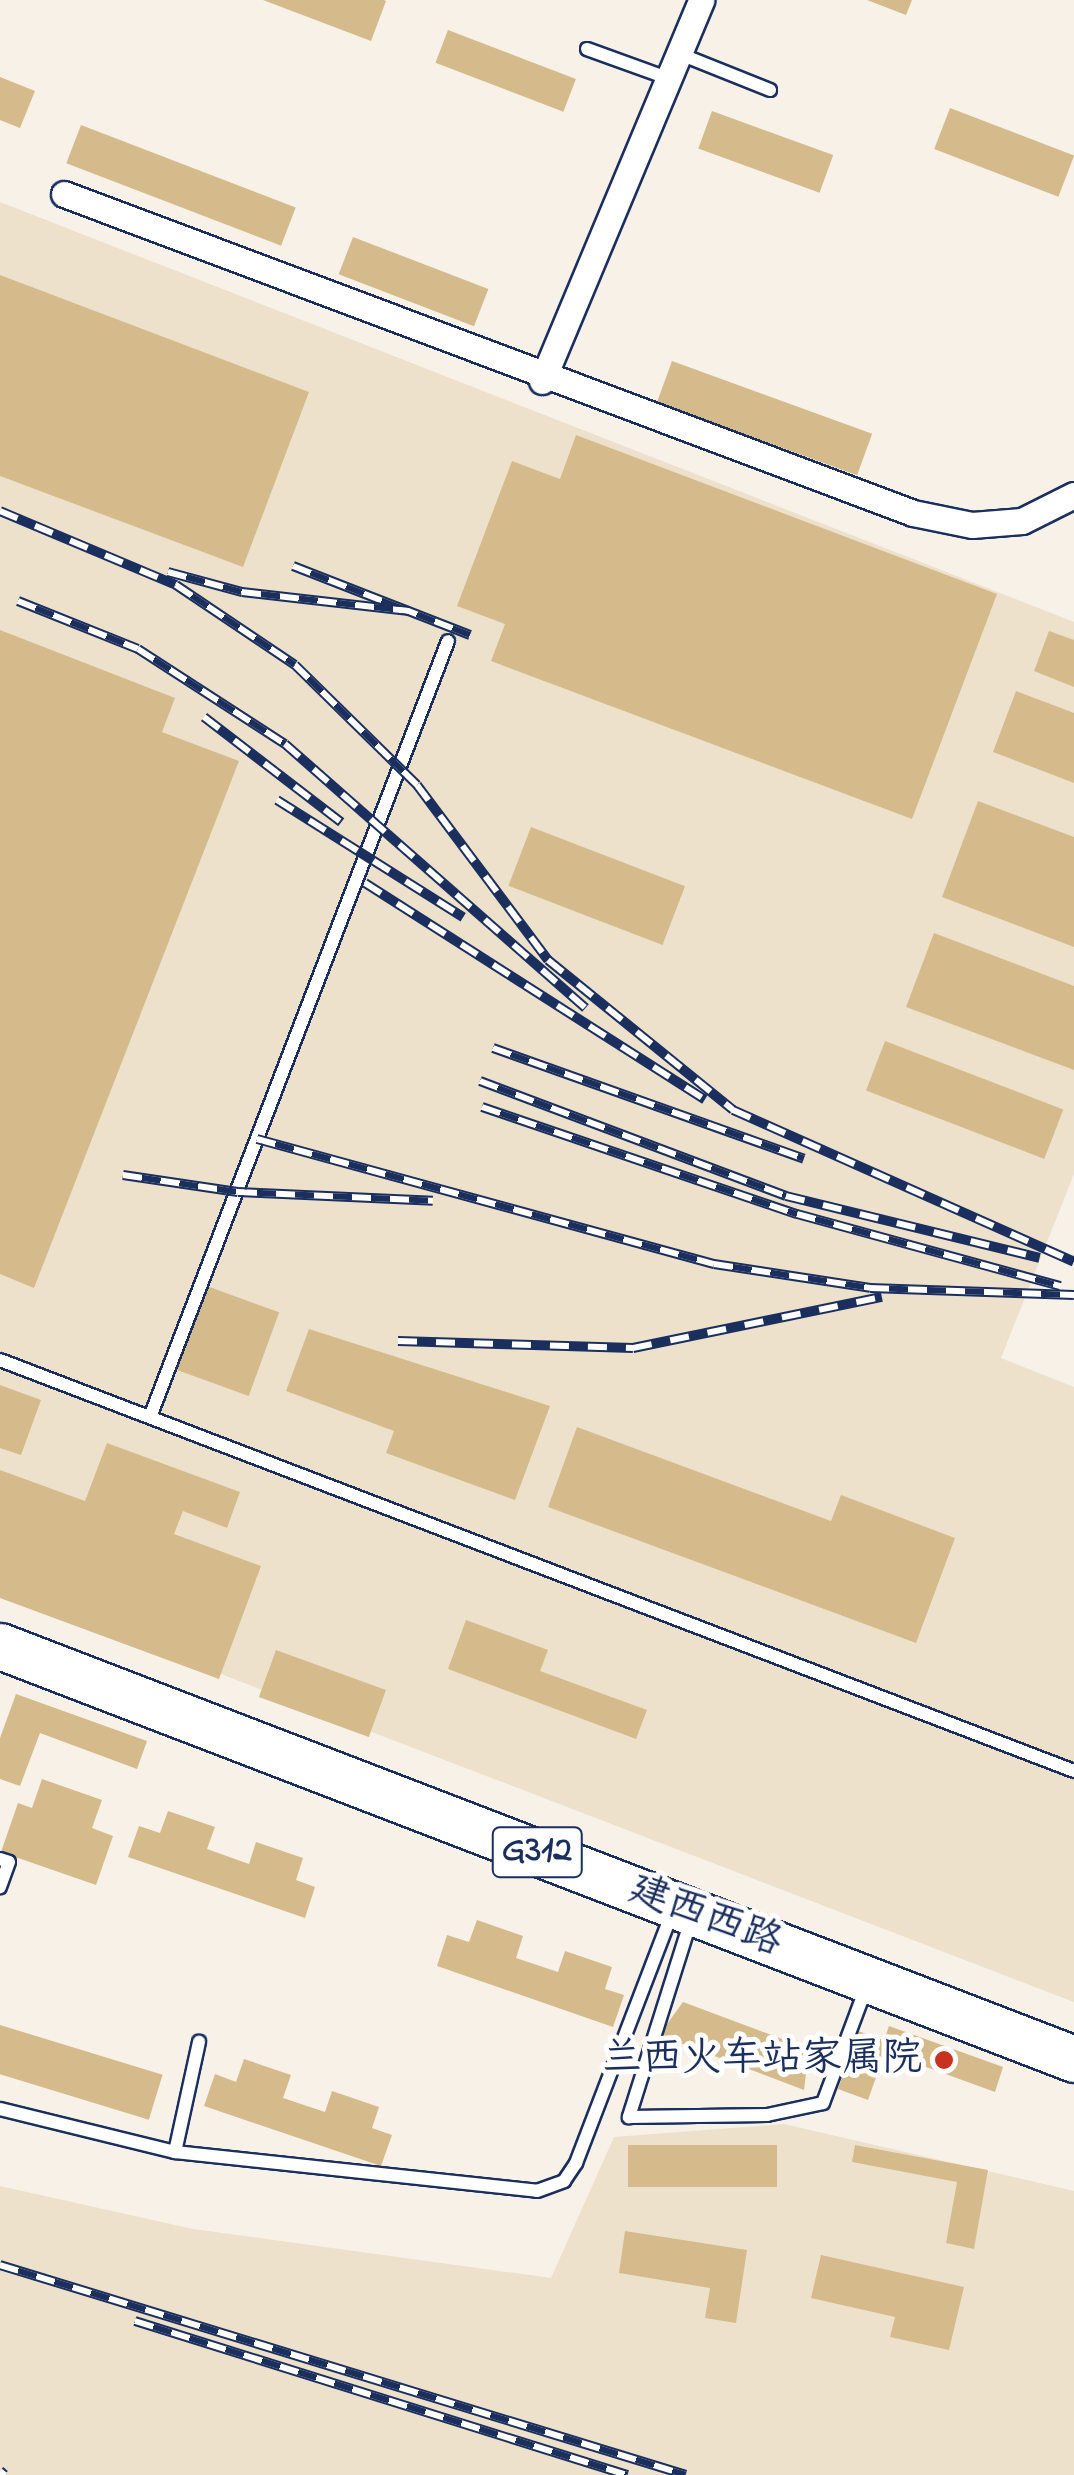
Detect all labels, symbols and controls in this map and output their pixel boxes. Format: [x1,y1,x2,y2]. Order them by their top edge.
road number: G312 [490,1819,584,1885]
street label: 建西西路 [622,1866,788,1968]
place label: 兰西火车站家属院 [602,2036,922,2084]
marker: 兰西火车站家属院 [931,2047,957,2073]

